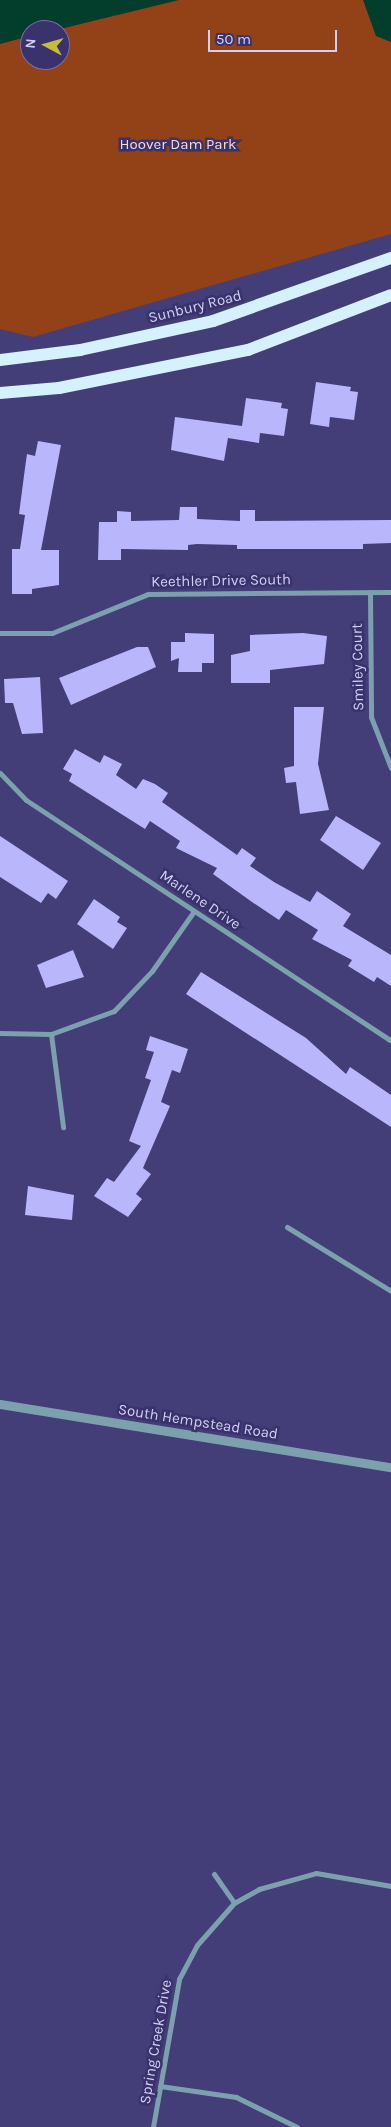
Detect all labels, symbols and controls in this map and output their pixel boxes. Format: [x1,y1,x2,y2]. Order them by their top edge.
north arrow [20,20,70,70]
scale bar [211,20,340,52]
text: 50 m [216,30,251,48]
text: N [22,38,40,49]
park label: Hoover Dam Park [120,136,236,154]
street label: Sunbury Road [146,287,244,327]
street label: Keethler Drive South [151,571,291,591]
street label: Smiley Court [348,623,368,711]
street label: Marlene Drive [156,866,244,934]
street label: South Hempstead Road [117,1400,279,1444]
street label: Spring Creek Drive [136,1978,176,2106]

